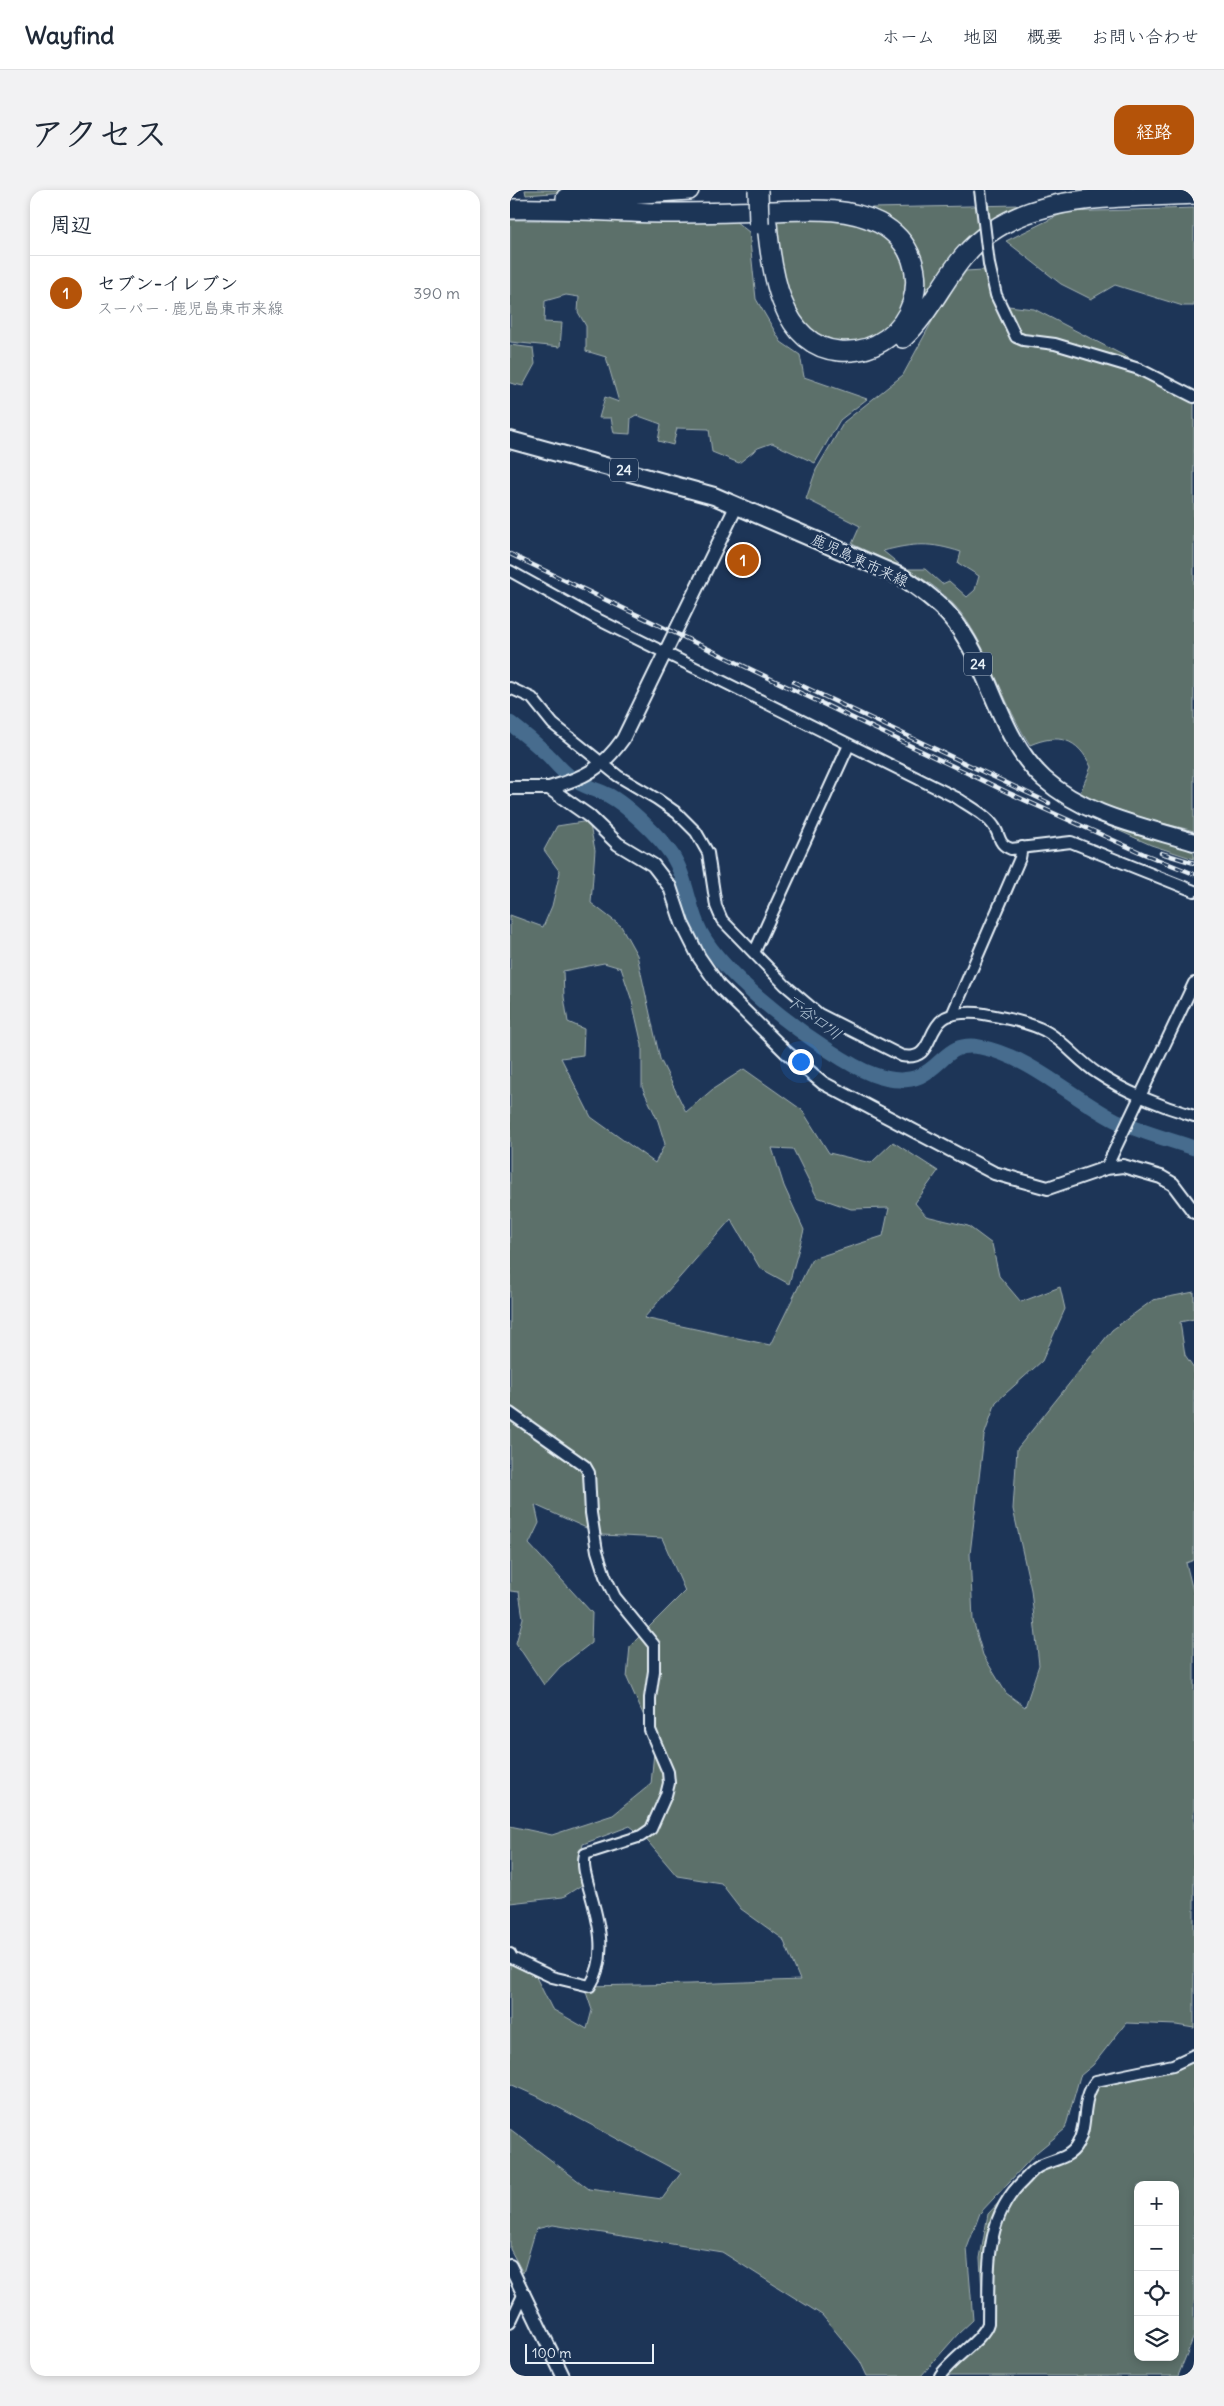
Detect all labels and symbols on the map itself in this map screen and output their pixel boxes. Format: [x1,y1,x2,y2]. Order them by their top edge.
road number: 24 [610,458,638,482]
street label: 鹿児島東市来線 [808,529,912,591]
pin: 1 [727,541,759,579]
road number: 24 [964,652,992,676]
water label: 下谷口川 [782,990,846,1044]
your location [788,1049,814,1075]
scale bar [525,2341,654,2364]

